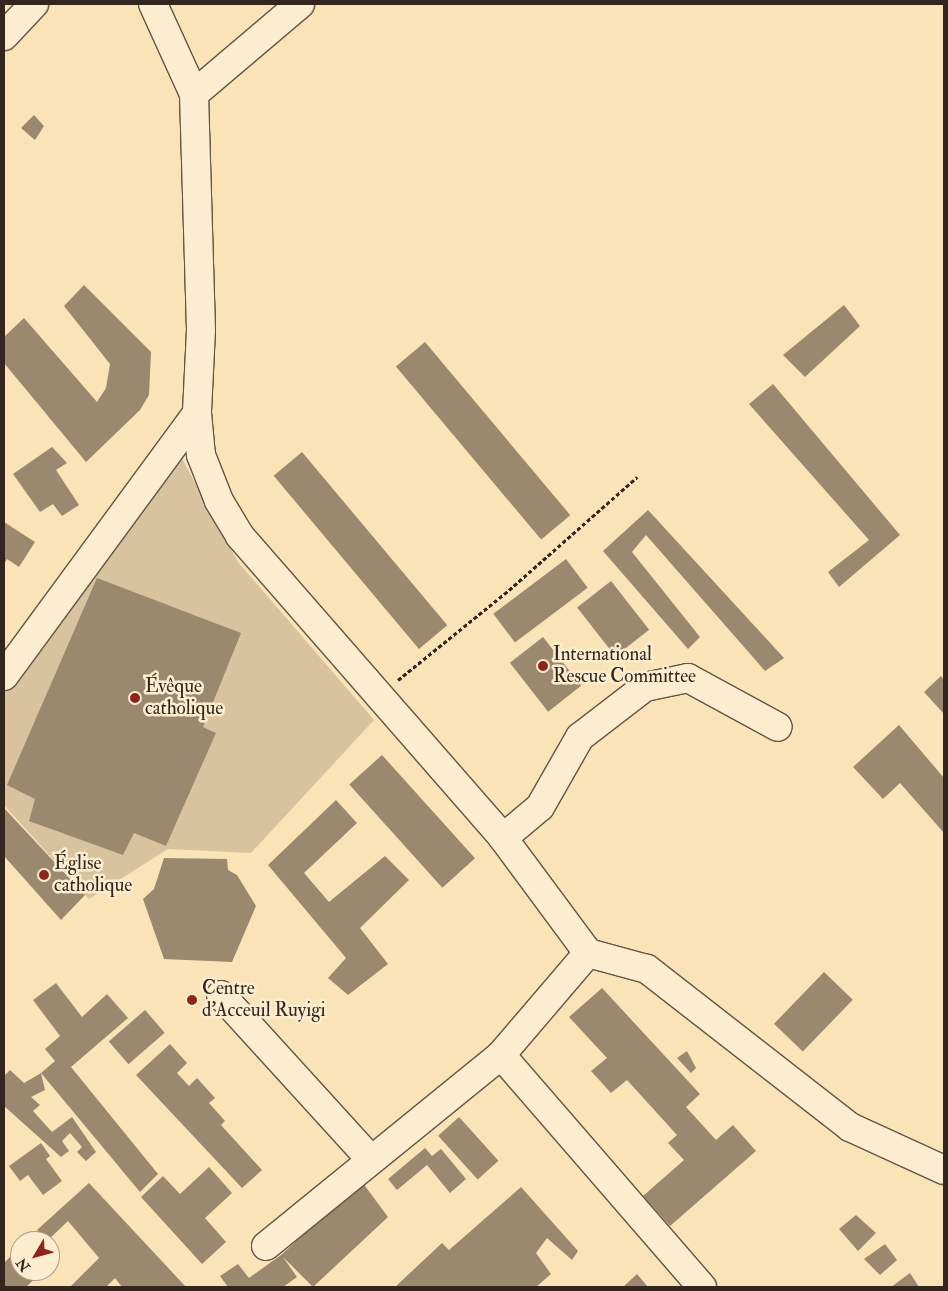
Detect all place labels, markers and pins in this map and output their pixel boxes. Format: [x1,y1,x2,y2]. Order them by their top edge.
place label: International Rescue Committee [553,644,696,688]
marker: International Rescue Committee [537,660,549,672]
place label: Évêque catholique [145,676,223,720]
marker: Évêque catholique [129,692,141,704]
place label: Église catholique [54,853,132,897]
marker: Église catholique [38,869,50,881]
place label: Centre d'Acceuil Ruyigi [202,978,326,1022]
marker: Centre d'Acceuil Ruyigi [186,994,198,1006]

